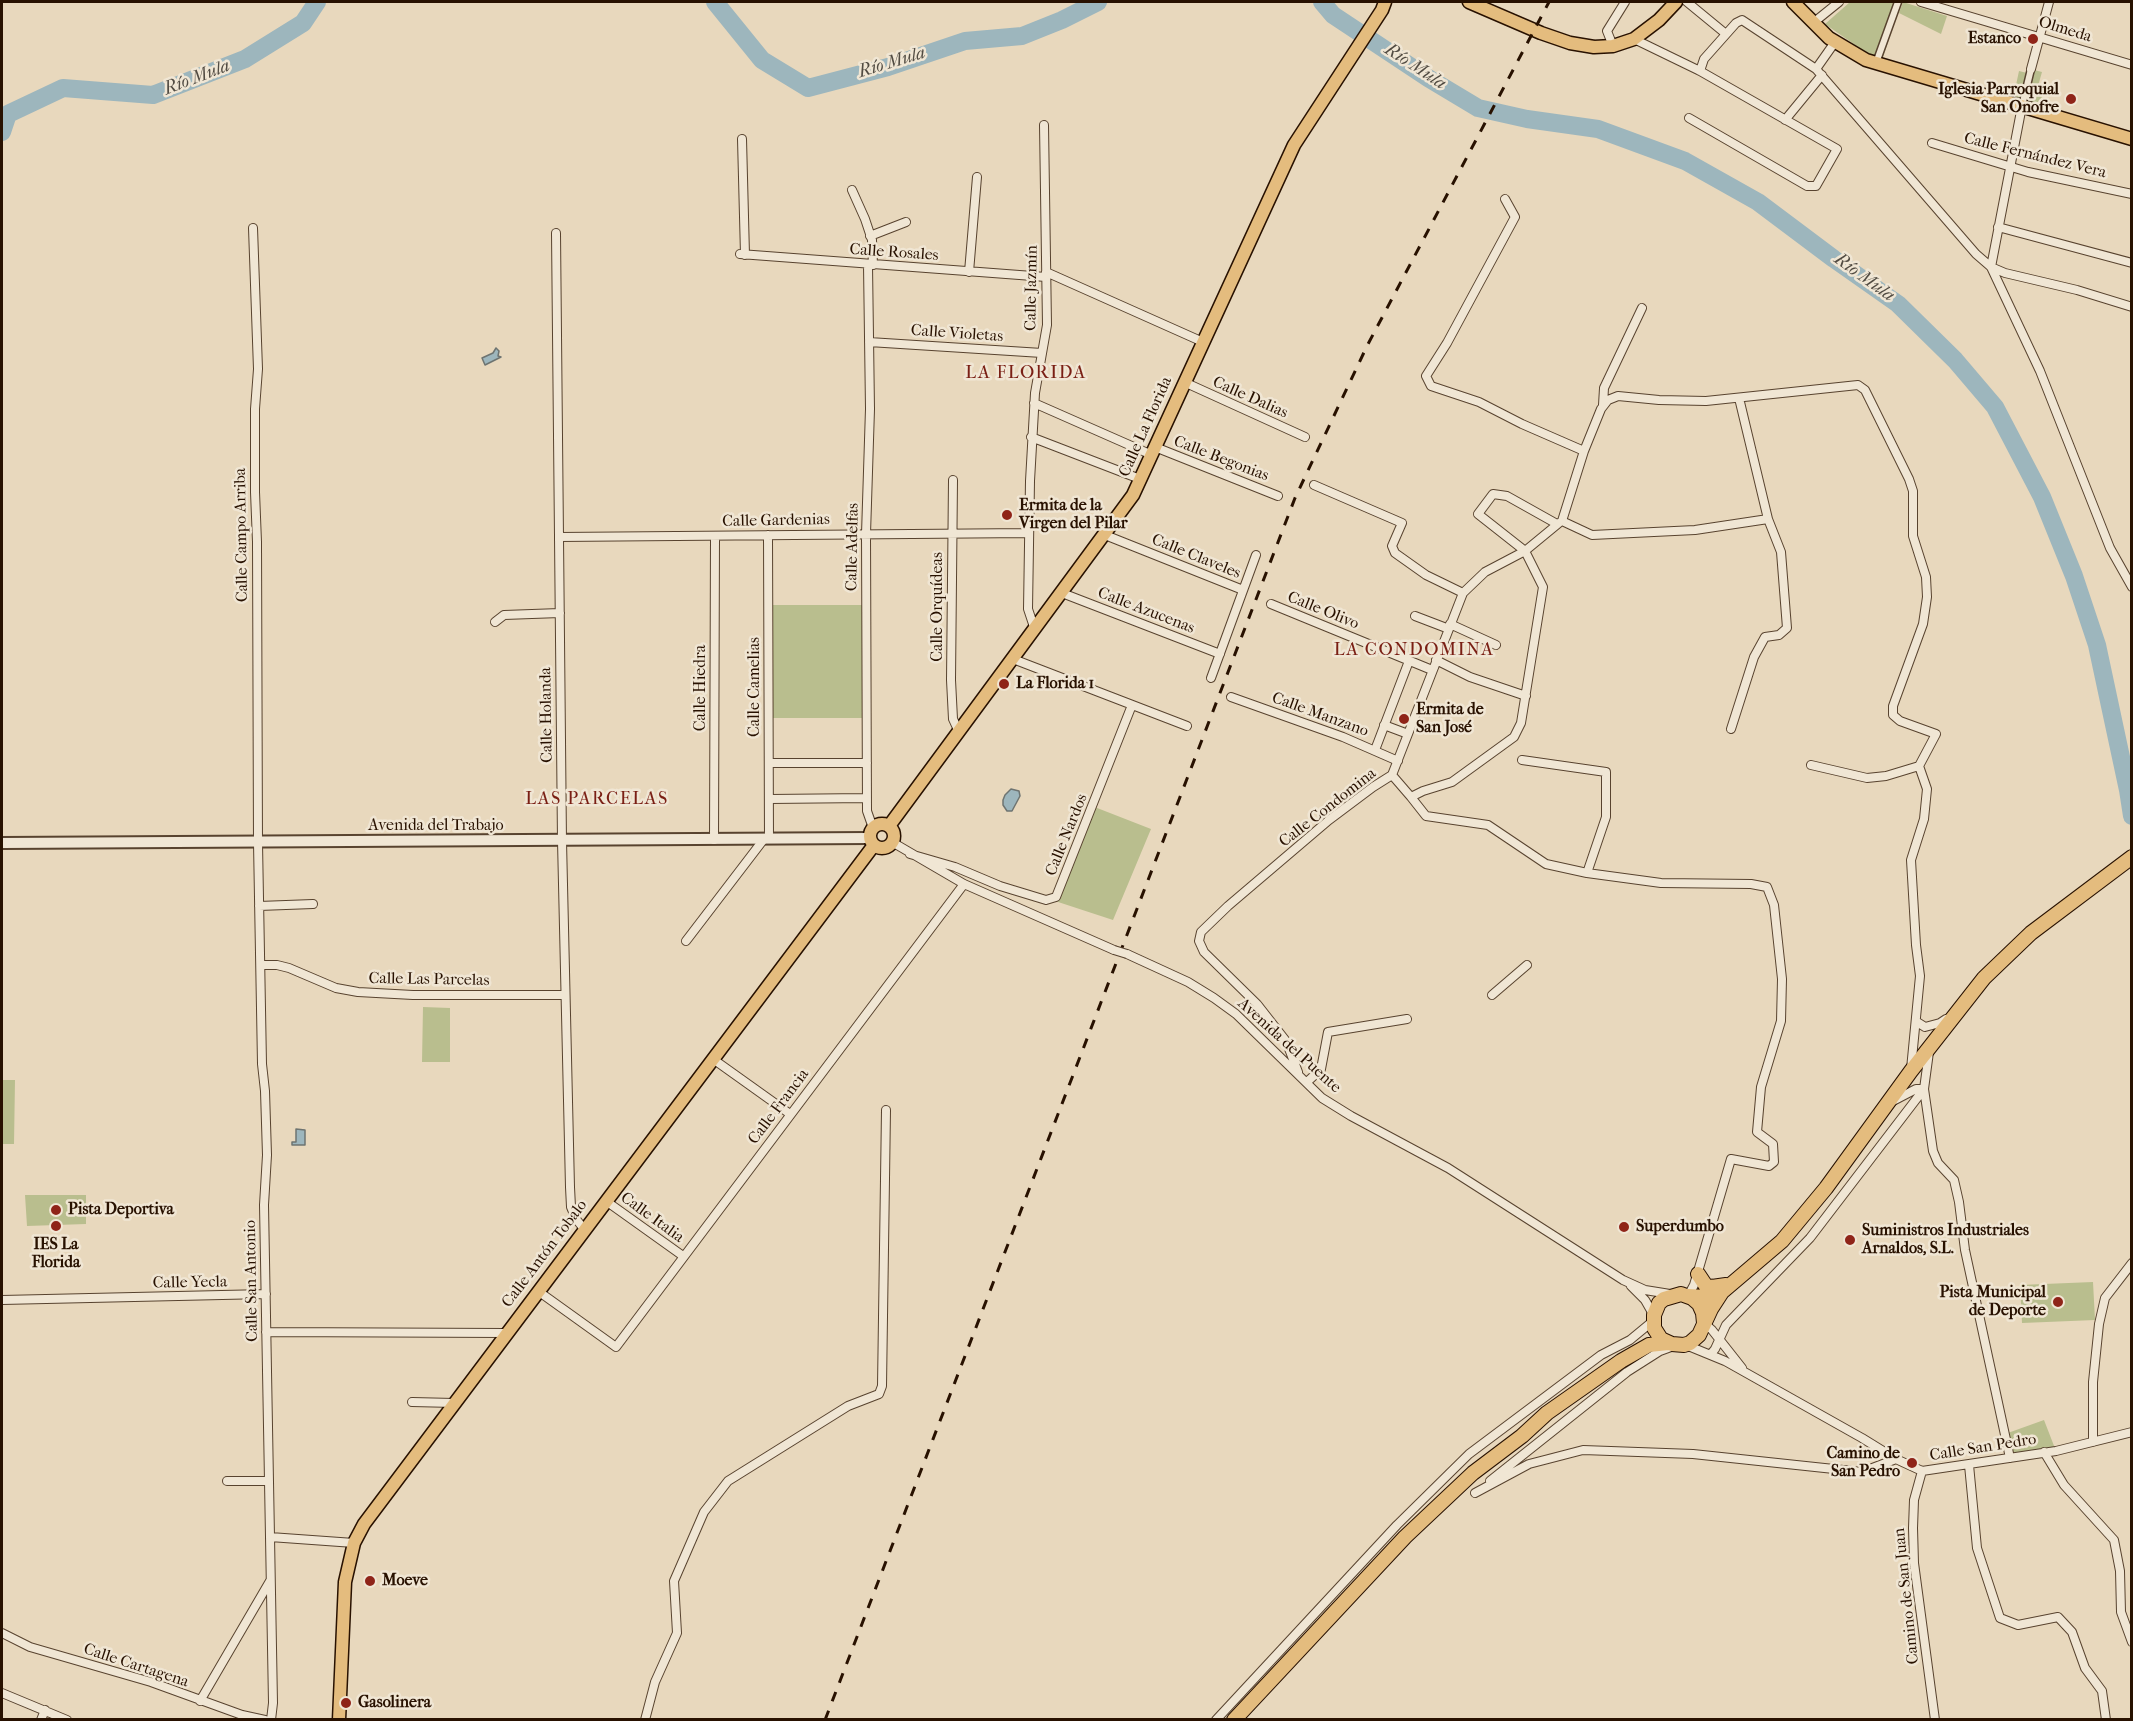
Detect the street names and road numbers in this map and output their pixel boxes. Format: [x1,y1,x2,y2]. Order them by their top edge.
street label: Olmeda [2036,13,2094,47]
street label: Calle Fernández Vera [1962,129,2108,183]
street label: Calle Rosales [849,240,939,266]
street label: Calle Jazmín [1022,245,1042,331]
street label: Calle Violetas [910,321,1004,347]
street label: Calle Dalias [1209,373,1291,423]
street label: Calle La Florida [1115,374,1177,480]
street label: Calle Begonias [1171,432,1271,486]
street label: Calle Campo Arriba [231,468,253,602]
street label: Calle Adelfas [843,503,863,591]
street label: Calle Gardenias [722,510,830,532]
street label: Calle Claveles [1149,530,1243,584]
street label: Calle Orquídeas [928,552,948,662]
street label: Calle Azucenas [1095,584,1197,638]
street label: Calle Olivo [1284,588,1362,634]
street label: Calle Camelias [745,637,765,737]
street label: Calle Hiedra [691,645,711,731]
street label: Calle Holanda [537,667,557,763]
street label: Calle Manzano [1269,689,1371,741]
street label: Calle Condomina [1276,764,1380,852]
street label: Calle Nardos [1042,791,1092,879]
street label: Avenida del Trabajo [368,816,504,836]
street label: Calle Las Parcelas [368,969,490,991]
street label: Avenida del Puente [1233,994,1345,1098]
street label: Calle Francia [744,1066,814,1148]
street label: Calle Italia [616,1189,688,1247]
street label: Calle Antón Tobalo [498,1196,592,1312]
street label: Calle San Antonio [241,1220,263,1342]
street label: Calle Yecla [153,1273,227,1293]
street label: Calle San Pedro [1928,1430,2038,1466]
street label: Camino de San Juan [1890,1527,1924,1665]
street label: Calle Cartagena [81,1640,191,1692]

